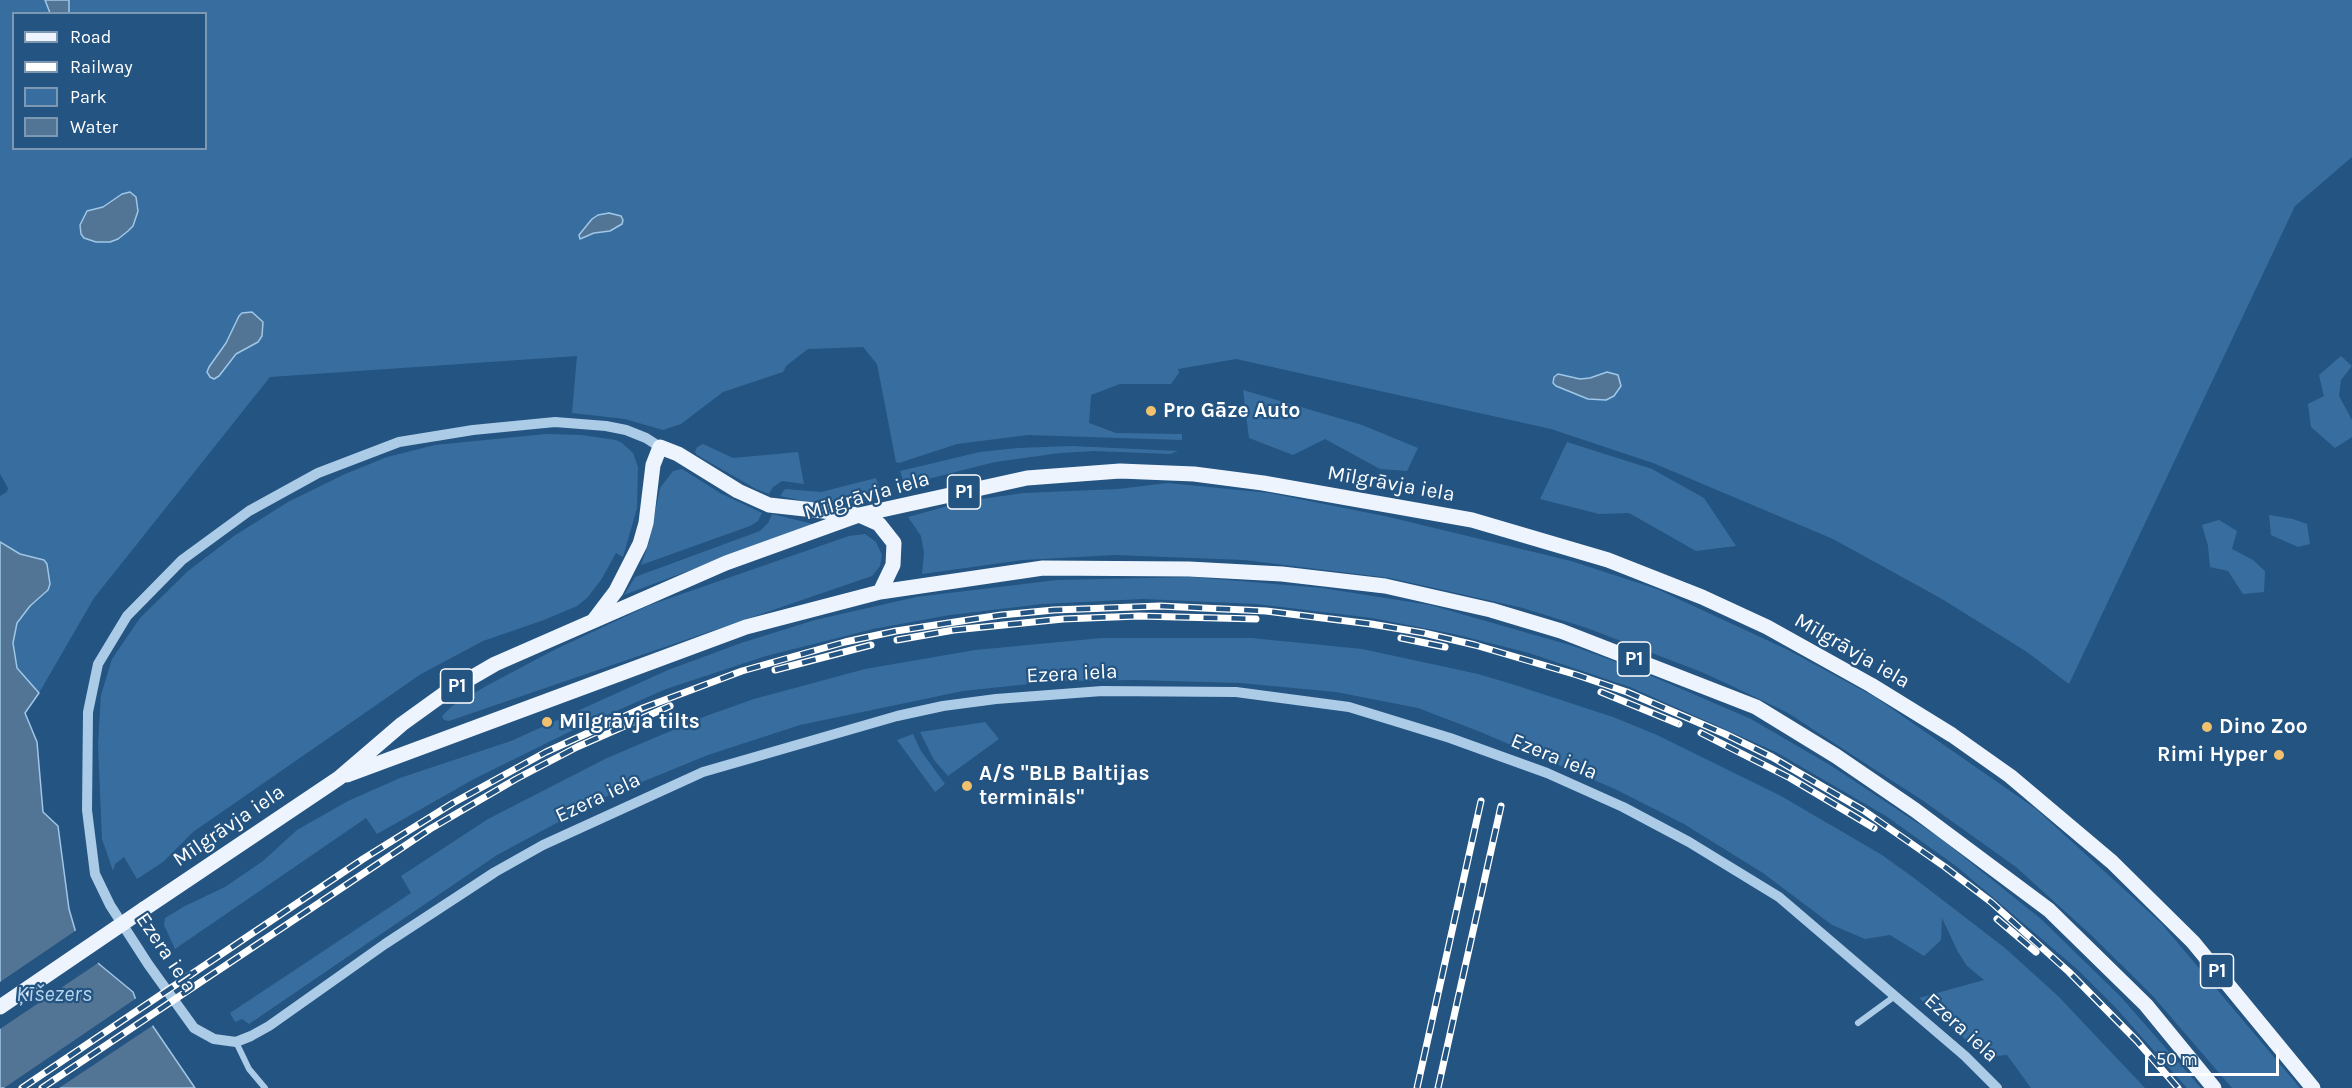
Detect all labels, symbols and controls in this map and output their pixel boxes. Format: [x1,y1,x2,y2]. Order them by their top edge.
legend [12,12,207,150]
text: Road [70,26,111,48]
text: Railway [70,56,133,78]
text: Park [70,86,107,108]
text: Water [70,116,118,138]
place label: Pro Gāze Auto [1163,398,1300,424]
marker: Pro Gāze Auto [1144,404,1158,418]
street label: Mīlgrāvja iela [1325,460,1457,508]
street label: Mīlgrāvja iela [801,466,933,526]
road number: P1 [948,475,980,509]
street label: Mīlgrāvja iela [1790,608,1914,694]
road number: P1 [1618,642,1650,676]
street label: Ezera iela [1026,659,1118,689]
road number: P1 [440,669,474,703]
place label: Mīlgrāvja tilts [559,709,700,735]
place label: Dino Zoo [2219,714,2308,740]
marker: Mīlgrāvja tilts [540,715,554,729]
marker: Dino Zoo [2200,720,2214,734]
street label: Ezera iela [1507,728,1601,786]
place label: Rimi Hyper [2157,742,2267,768]
marker: Rimi Hyper [2272,748,2286,762]
place label: A/S "BLB Baltijas termināls" [979,761,1150,811]
street label: Ezera iela [551,767,645,829]
street label: Mīlgrāvja iela [168,779,290,873]
marker: A/S "BLB Baltijas termināls" [960,779,974,793]
street label: Ezera iela [130,908,202,998]
road number: P1 [2200,954,2234,988]
water label: Ķīšezers [16,982,92,1008]
street label: Ezera iela [1919,988,2003,1068]
scale bar [2148,1037,2282,1075]
text: 50 m [2156,1048,2198,1070]

